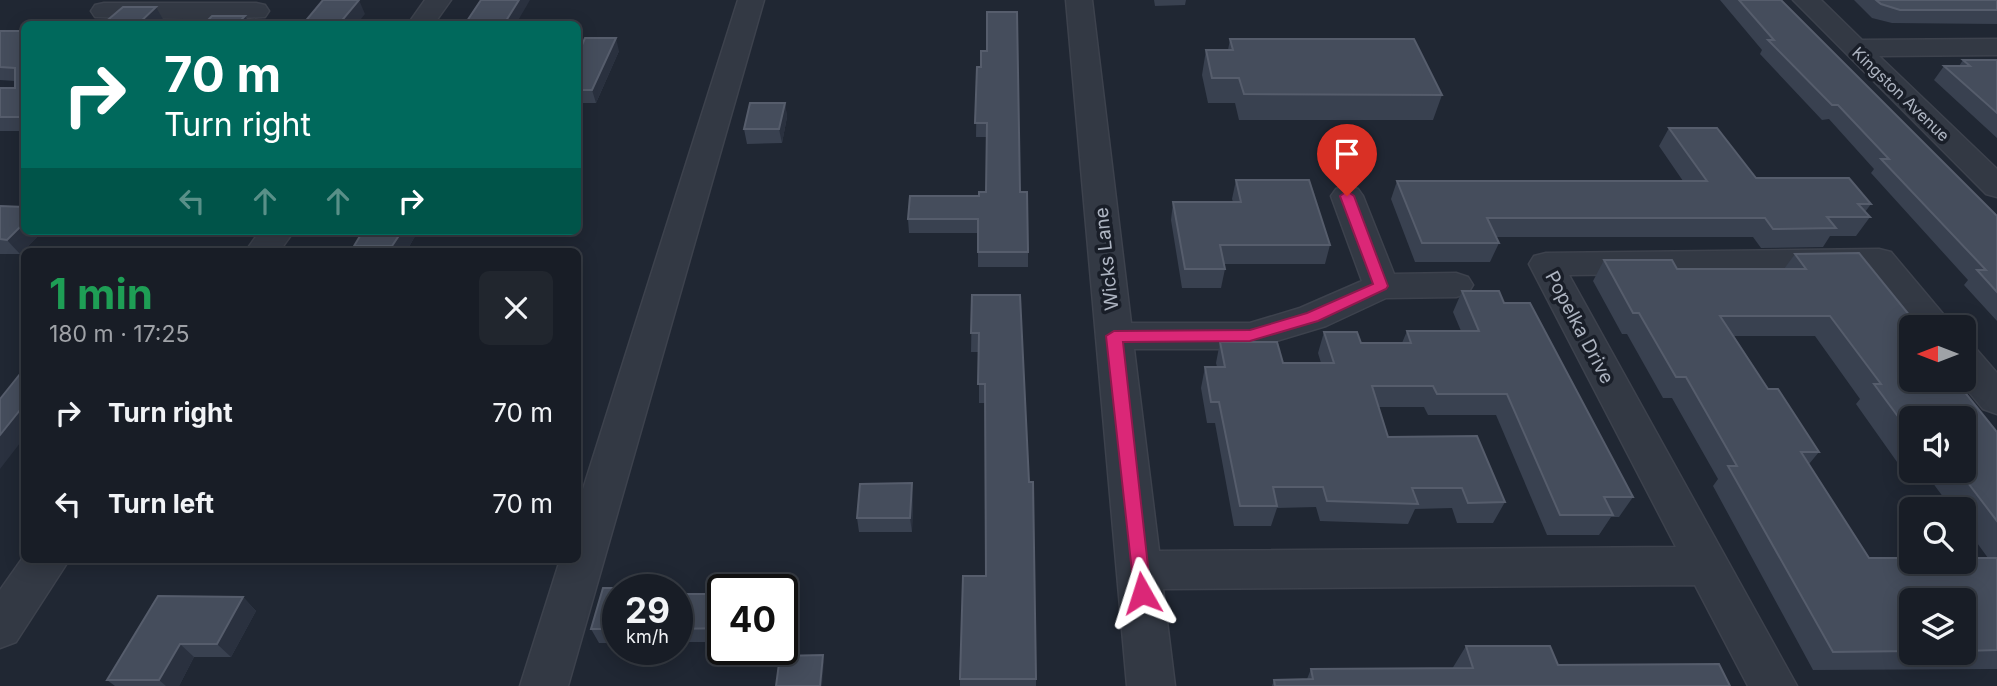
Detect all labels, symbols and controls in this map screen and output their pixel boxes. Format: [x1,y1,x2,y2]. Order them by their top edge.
street label: Kingston Avenue [1848,43,1954,145]
text: 70 m [164,45,281,104]
icon: right [49,49,140,140]
text: Turn right [164,105,311,144]
pin [1317,124,1377,196]
icon: arrive [1328,135,1366,173]
icon: left [173,182,211,220]
icon: ahead [246,182,284,220]
icon: ahead [319,182,357,220]
icon: right [392,182,430,220]
street label: Wicks Lane [1090,206,1123,312]
street label: Popelka Drive [1540,267,1619,388]
text: 1 min [49,268,153,319]
button: close [479,271,553,345]
north arrow [1899,315,1976,392]
map controls [1899,315,1976,665]
text: 180 m · 17:25 [49,320,190,348]
icon: right [49,394,87,432]
text: Turn right [108,397,233,428]
text: 70 m [492,397,553,428]
button: sound [1899,406,1976,483]
icon: left [49,485,87,523]
text: Turn left [108,488,214,519]
text: 70 m [492,488,553,519]
button: search [1899,497,1976,574]
position arrow [1105,556,1179,630]
speed limit sign: 40 [707,574,798,665]
button: layers [1899,588,1976,665]
text: 29 [625,589,670,631]
text: km/h [626,626,669,647]

